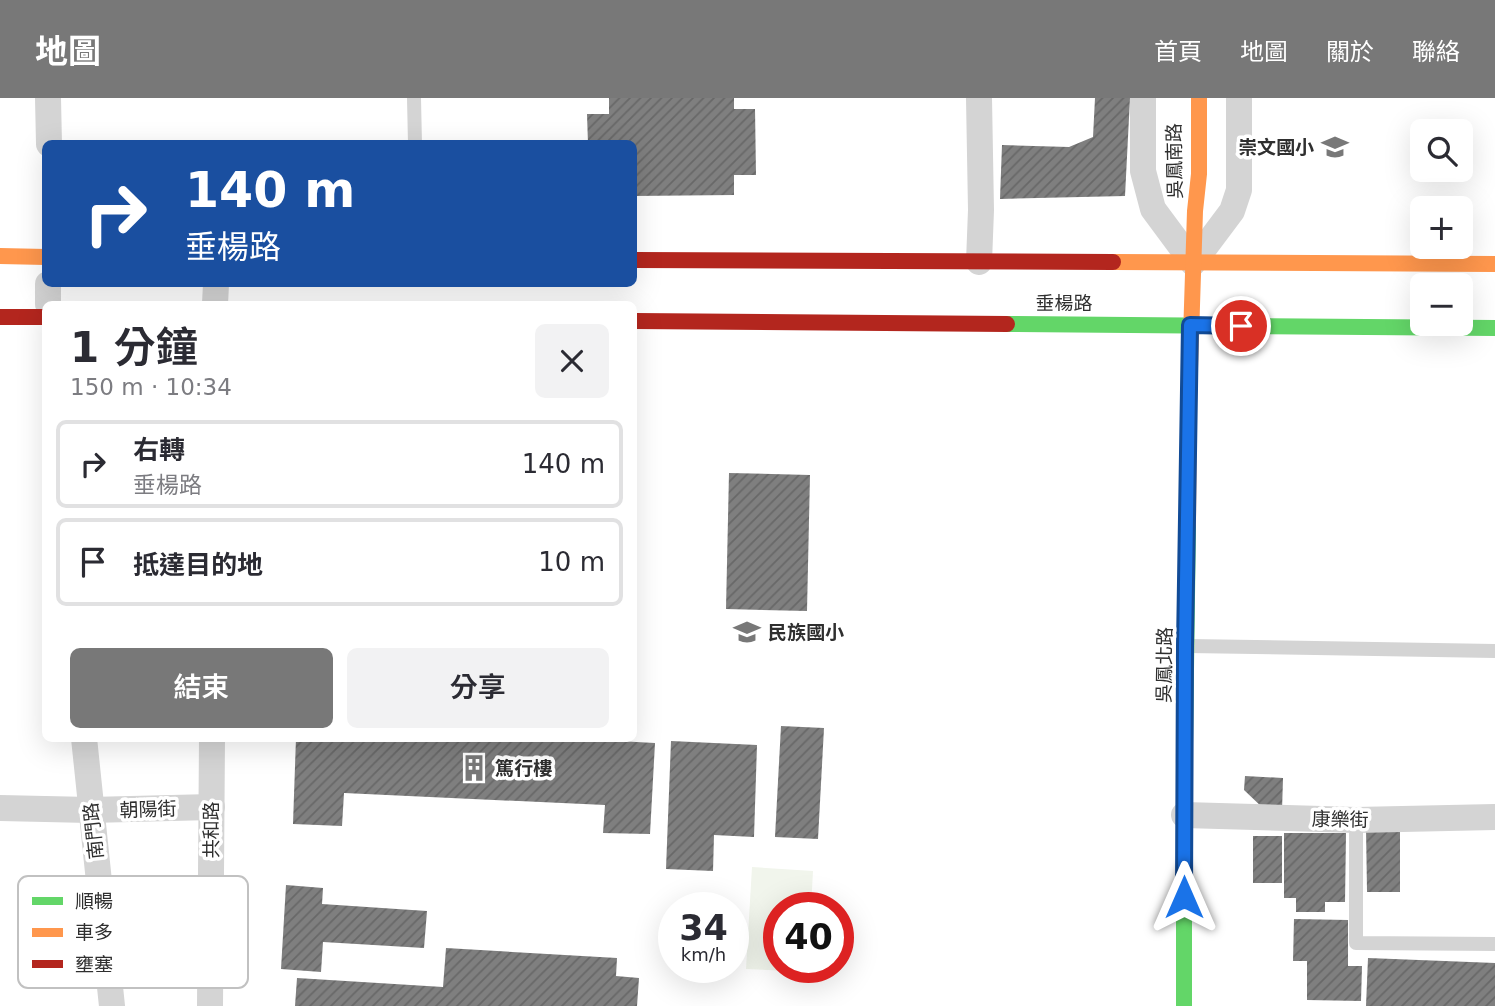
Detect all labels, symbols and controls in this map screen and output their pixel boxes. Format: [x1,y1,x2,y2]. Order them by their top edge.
text: 地圖 [35,32,101,71]
text: 首頁 [1154,38,1202,66]
text: 地圖 [1240,38,1288,66]
text: 關於 [1326,38,1374,66]
text: 聯絡 [1412,38,1460,66]
map controls [1410,119,1473,336]
button: search [1410,119,1473,182]
street label: 吳鳳南路 [1162,123,1186,199]
school or university icon: 崇文國小 [1320,132,1350,162]
place label: 崇文國小 [1238,136,1314,158]
text: 140 m [185,162,355,219]
icon: right [70,168,161,259]
button: + [1410,196,1473,259]
text: 垂楊路 [185,228,281,266]
button: − [1410,273,1473,336]
street label: 垂楊路 [1035,292,1093,314]
pin [1211,296,1271,356]
icon: arrive [1222,307,1260,345]
text: 1 分鐘 [70,323,198,372]
button: close [535,324,609,398]
text: 150 m · 10:34 [70,374,232,400]
text: 右轉 [133,435,185,465]
icon: right [74,445,112,483]
text: 140 m [522,449,605,479]
text: 垂楊路 [133,472,202,498]
icon: arrive [74,543,112,581]
text: 10 m [538,547,605,577]
text: 抵達目的地 [133,550,263,580]
school or university icon: 民族國小 [732,617,762,647]
place label: 民族國小 [768,621,844,643]
street label: 吳鳳北路 [1152,627,1176,703]
button: 結束 [70,648,333,728]
button: 分享 [347,648,609,728]
building icon: 篤行樓 [459,753,489,783]
place label: 篤行樓 [495,757,552,779]
street label: 朝陽街 [119,797,177,821]
street label: 南門路 [79,801,107,861]
street label: 共和路 [200,801,222,859]
street label: 康樂街 [1311,808,1369,830]
position arrow [1147,860,1221,934]
legend [18,876,248,988]
text: 順暢 [75,890,113,912]
speed limit sign: 40 [763,892,854,983]
text: 34 [679,908,728,948]
text: 車多 [75,921,113,943]
text: km/h [681,944,726,965]
text: 壅塞 [75,953,113,975]

